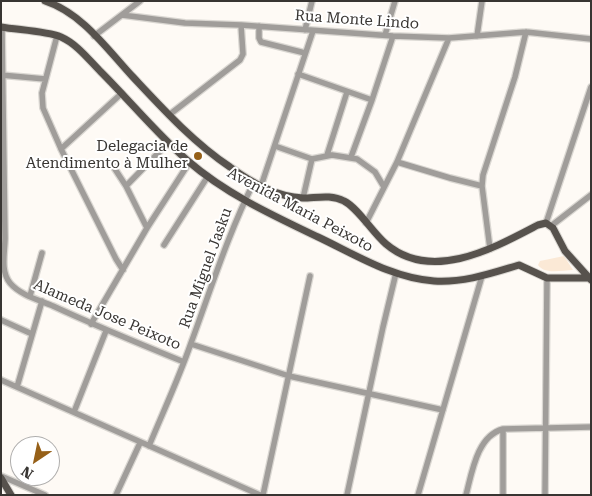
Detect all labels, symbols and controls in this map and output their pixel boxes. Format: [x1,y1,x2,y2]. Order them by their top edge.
street label: Rua Monte Lindo [294,7,420,33]
place label: Delegacia de Atendimento à Mulher [26,138,188,173]
marker: Delegacia de Atendimento à Mulher [192,150,204,162]
street label: Avenida Maria Peixoto [224,164,376,256]
street label: Rua Miguel Jasku [176,205,236,331]
street label: Alameda Jose Peixoto [31,276,183,354]
north arrow [10,436,60,486]
text: N [18,463,36,482]

